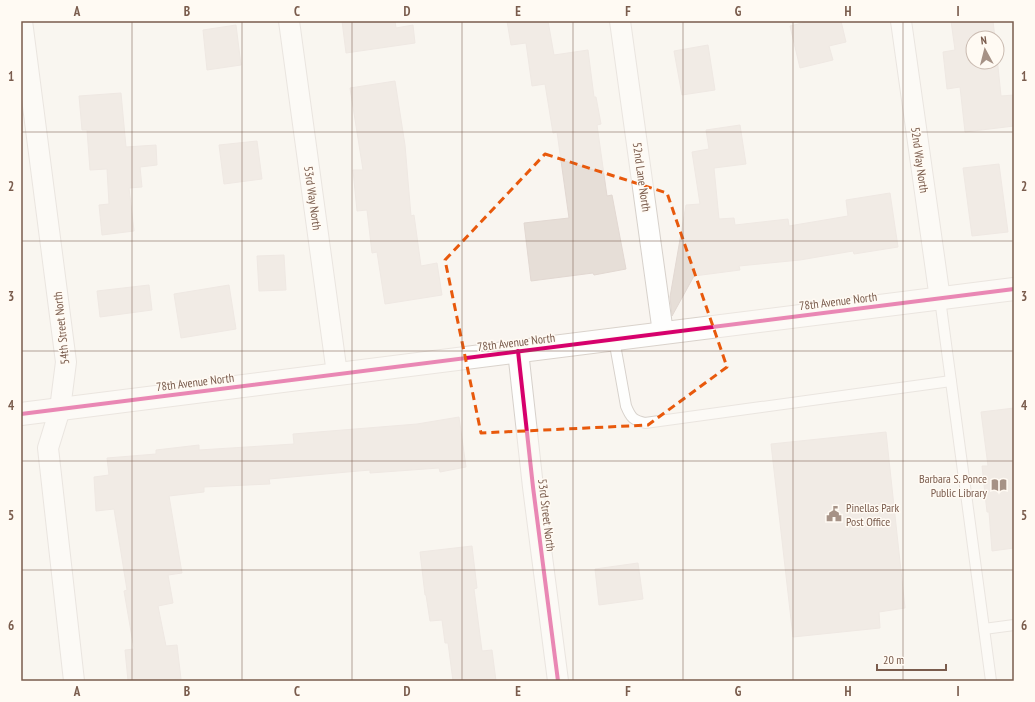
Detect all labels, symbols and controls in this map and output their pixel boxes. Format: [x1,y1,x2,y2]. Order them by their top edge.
text: A [73,3,81,20]
text: B [184,3,190,20]
text: C [294,3,300,20]
text: D [404,3,411,20]
text: E [515,3,521,20]
text: F [625,3,631,20]
text: G [735,3,742,20]
text: H [845,3,852,20]
text: I [956,3,960,20]
north arrow [965,30,1005,70]
text: N [980,33,988,47]
text: 1 [8,68,14,85]
text: 1 [1021,68,1027,85]
street label: 52nd Way North [908,126,932,194]
street label: 52nd Lane North [630,141,654,213]
street label: 53rd Way North [301,165,325,231]
text: 2 [8,178,14,195]
text: 2 [1021,178,1027,195]
text: 3 [8,288,14,305]
text: 3 [1021,288,1027,305]
street label: 78th Avenue North [798,289,878,313]
street label: 54th Street North [50,291,72,365]
street label: 78th Avenue North [476,330,556,354]
street label: 78th Avenue North [155,370,235,394]
text: 4 [8,397,15,414]
text: 4 [1021,397,1028,414]
place label: Barbara S. Ponce Public Library [919,471,987,500]
library icon: Barbara S. Ponce Public Library [990,476,1008,494]
street label: 53rd Street North [535,478,559,552]
place label: Pinellas Park Post Office [846,500,899,529]
public building icon: Pinellas Park Post Office [825,505,843,523]
text: 5 [8,507,14,524]
text: 5 [1021,507,1027,524]
text: 6 [8,617,14,634]
text: 6 [1021,617,1027,634]
scale bar [877,646,946,672]
text: 20 m [883,652,904,667]
text: A [73,683,81,700]
text: B [184,683,190,700]
text: C [294,683,300,700]
text: D [404,683,411,700]
text: E [515,683,521,700]
text: F [625,683,631,700]
text: G [735,683,742,700]
text: H [845,683,852,700]
text: I [956,683,960,700]

